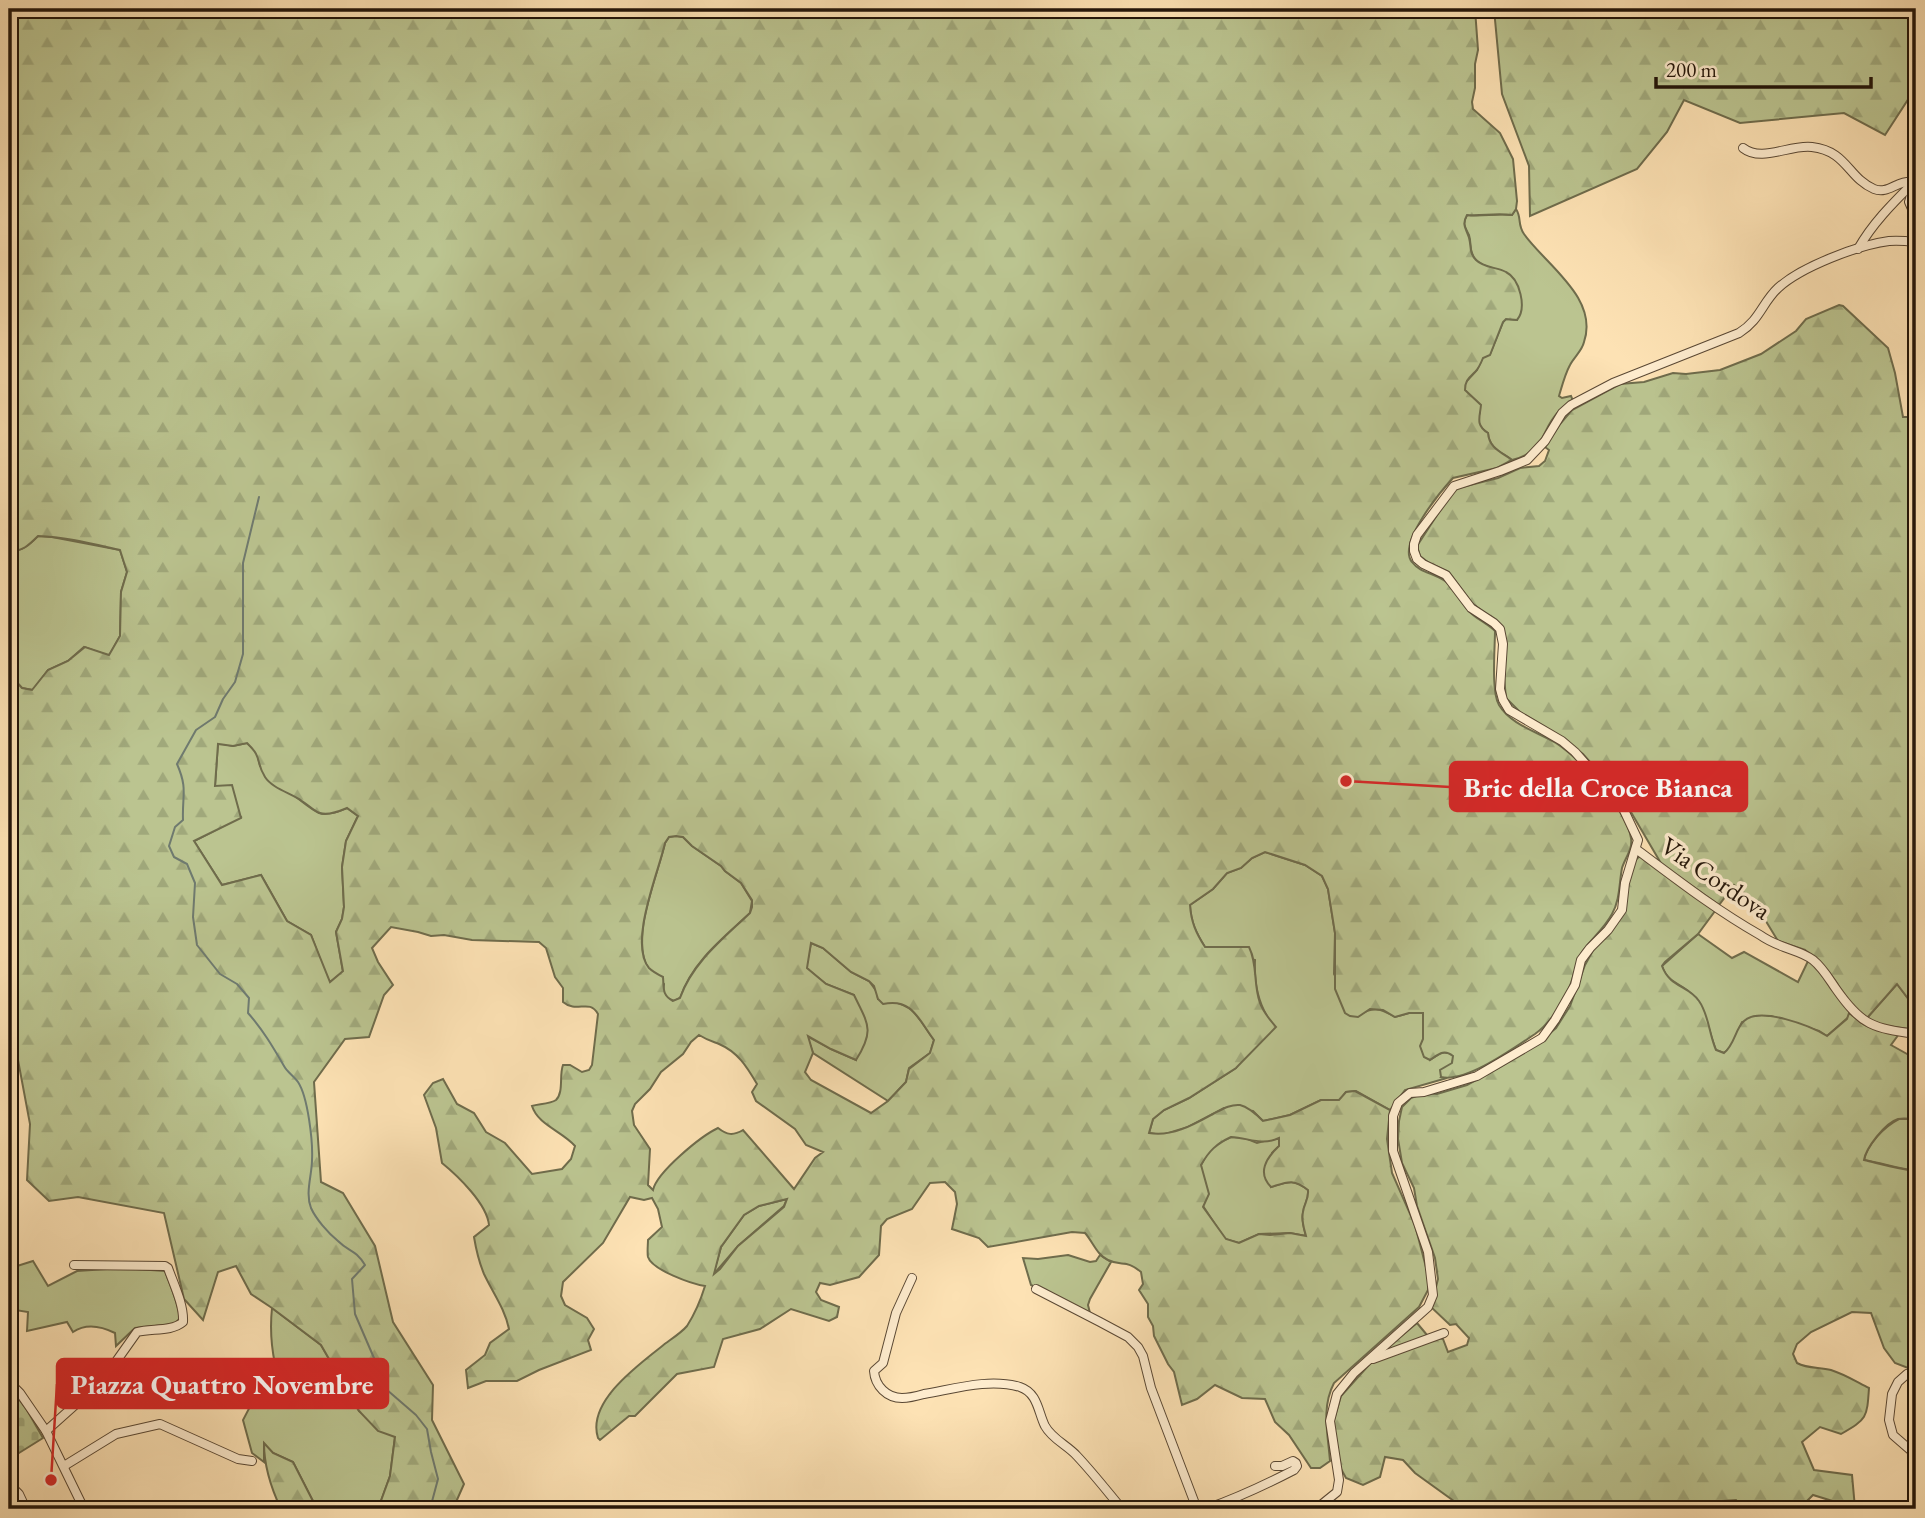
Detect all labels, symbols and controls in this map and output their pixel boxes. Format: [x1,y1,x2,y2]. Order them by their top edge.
scale bar [1656,46,1871,90]
text: 200 m [1666,56,1717,83]
callout: Bric della Croce Bianca [1450,762,1747,811]
text: Bric della Croce Bianca [1463,769,1733,805]
street label: Via Cordova [1654,829,1778,928]
callout: Piazza Quattro Novembre [57,1359,388,1408]
text: Piazza Quattro Novembre [71,1366,373,1402]

